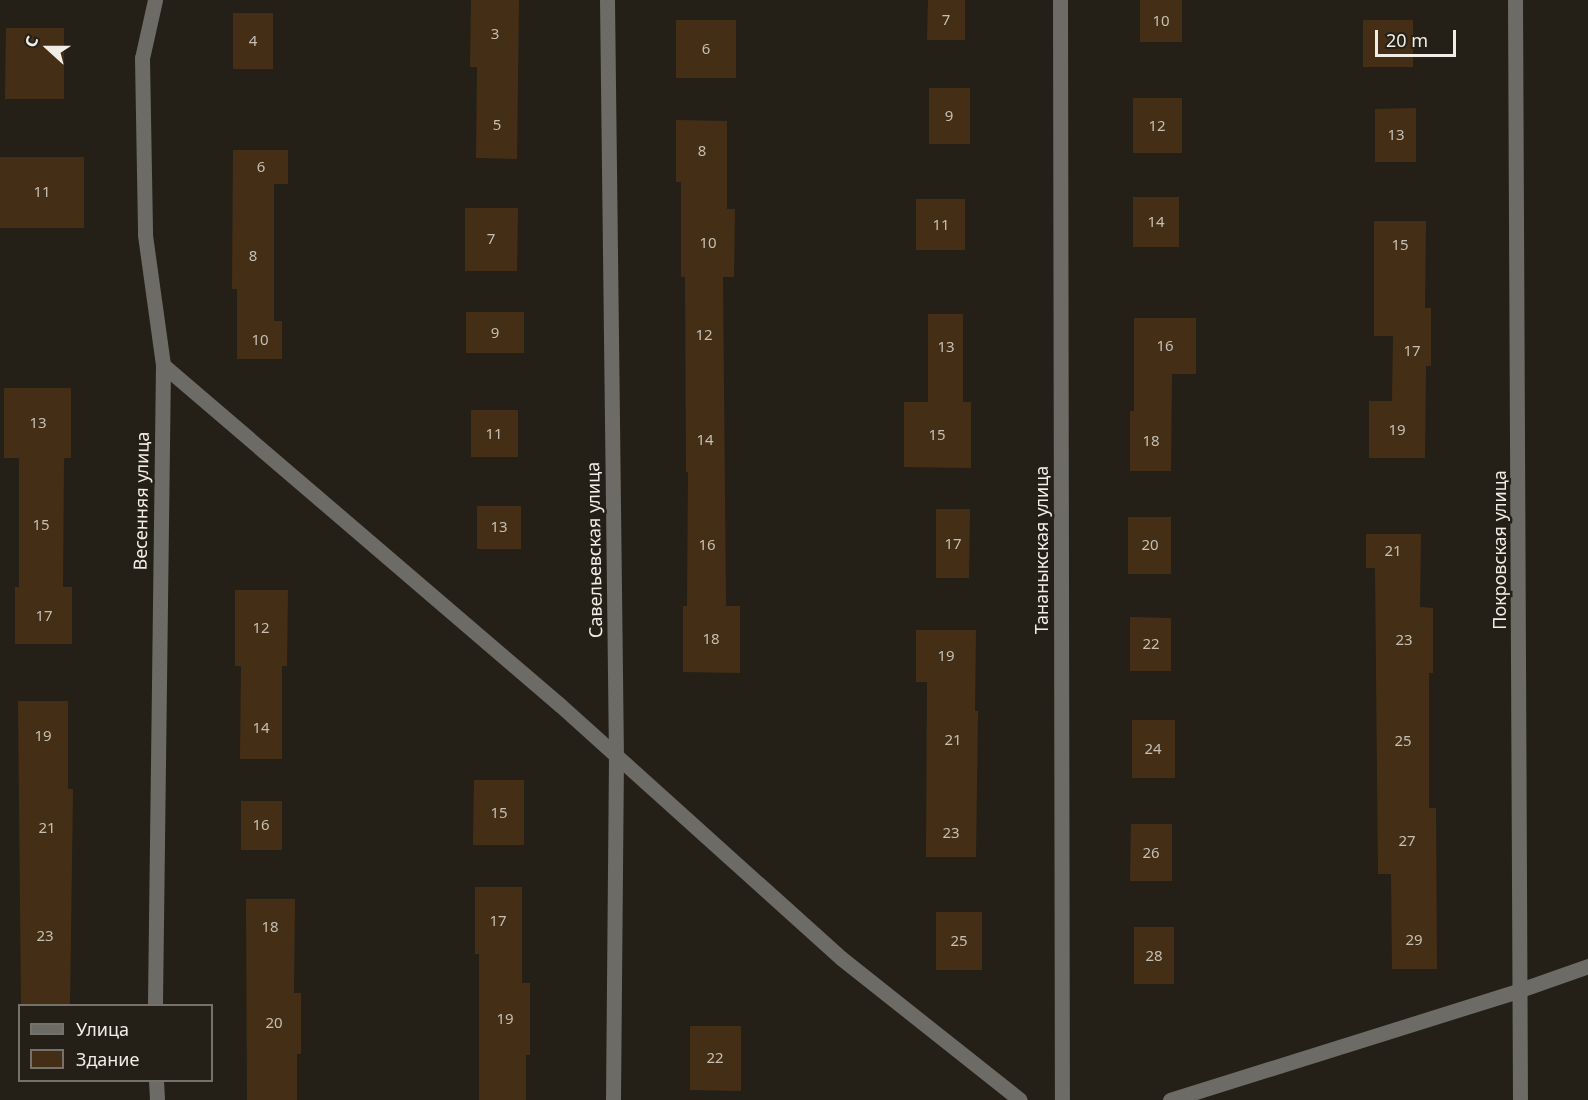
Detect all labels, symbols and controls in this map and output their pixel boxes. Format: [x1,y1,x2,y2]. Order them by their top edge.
house number: 7 [942,11,950,29]
house number: 10 [1152,12,1170,30]
north arrow [18,18,78,78]
scale bar [1378,18,1459,56]
house number: 3 [491,25,499,43]
text: 20 m [1386,28,1428,52]
house number: 4 [249,32,257,50]
text: С [19,33,43,50]
house number: 6 [702,40,710,58]
house number: 9 [945,107,953,125]
house number: 5 [493,116,501,134]
house number: 12 [1148,117,1166,135]
house number: 13 [1387,126,1405,144]
house number: 8 [698,142,706,160]
house number: 6 [257,158,265,176]
house number: 11 [33,183,51,201]
house number: 14 [1147,213,1165,231]
house number: 11 [932,216,950,234]
house number: 7 [487,230,495,248]
house number: 10 [699,234,717,252]
house number: 15 [1391,236,1409,254]
house number: 8 [249,247,257,265]
house number: 9 [491,324,499,342]
house number: 12 [695,326,713,344]
house number: 10 [251,331,269,349]
house number: 16 [1156,337,1174,355]
house number: 13 [937,338,955,356]
house number: 17 [1403,342,1421,360]
house number: 13 [29,414,47,432]
house number: 19 [1388,421,1406,439]
house number: 11 [485,425,503,443]
house number: 15 [928,426,946,444]
street label: Весенняя улица [129,431,153,571]
house number: 14 [696,431,714,449]
house number: 18 [1142,432,1160,450]
street label: Савельевская улица [582,462,606,638]
street label: Тананыкская улица [1030,466,1052,634]
street label: Покровская улица [1488,470,1510,630]
house number: 15 [32,516,50,534]
house number: 13 [490,518,508,536]
house number: 17 [944,535,962,553]
house number: 16 [698,536,716,554]
house number: 20 [1141,536,1159,554]
house number: 21 [1384,542,1402,560]
house number: 17 [35,607,53,625]
house number: 12 [252,619,270,637]
house number: 18 [702,630,720,648]
house number: 23 [1395,631,1413,649]
house number: 22 [1142,635,1160,653]
house number: 19 [937,647,955,665]
house number: 14 [252,719,270,737]
house number: 19 [34,727,52,745]
house number: 21 [944,731,962,749]
house number: 25 [1394,732,1412,750]
house number: 24 [1144,740,1162,758]
house number: 15 [490,804,508,822]
house number: 16 [252,816,270,834]
house number: 21 [38,819,56,837]
house number: 23 [942,824,960,842]
house number: 27 [1398,832,1416,850]
house number: 26 [1142,844,1160,862]
house number: 17 [489,912,507,930]
house number: 18 [261,918,279,936]
house number: 23 [36,927,54,945]
house number: 29 [1405,931,1423,949]
house number: 25 [950,932,968,950]
house number: 28 [1145,947,1163,965]
legend [18,1004,213,1082]
house number: 19 [496,1010,514,1028]
house number: 20 [265,1014,283,1032]
text: Улица [76,1017,129,1041]
text: Здание [76,1047,139,1071]
house number: 22 [706,1049,724,1067]

